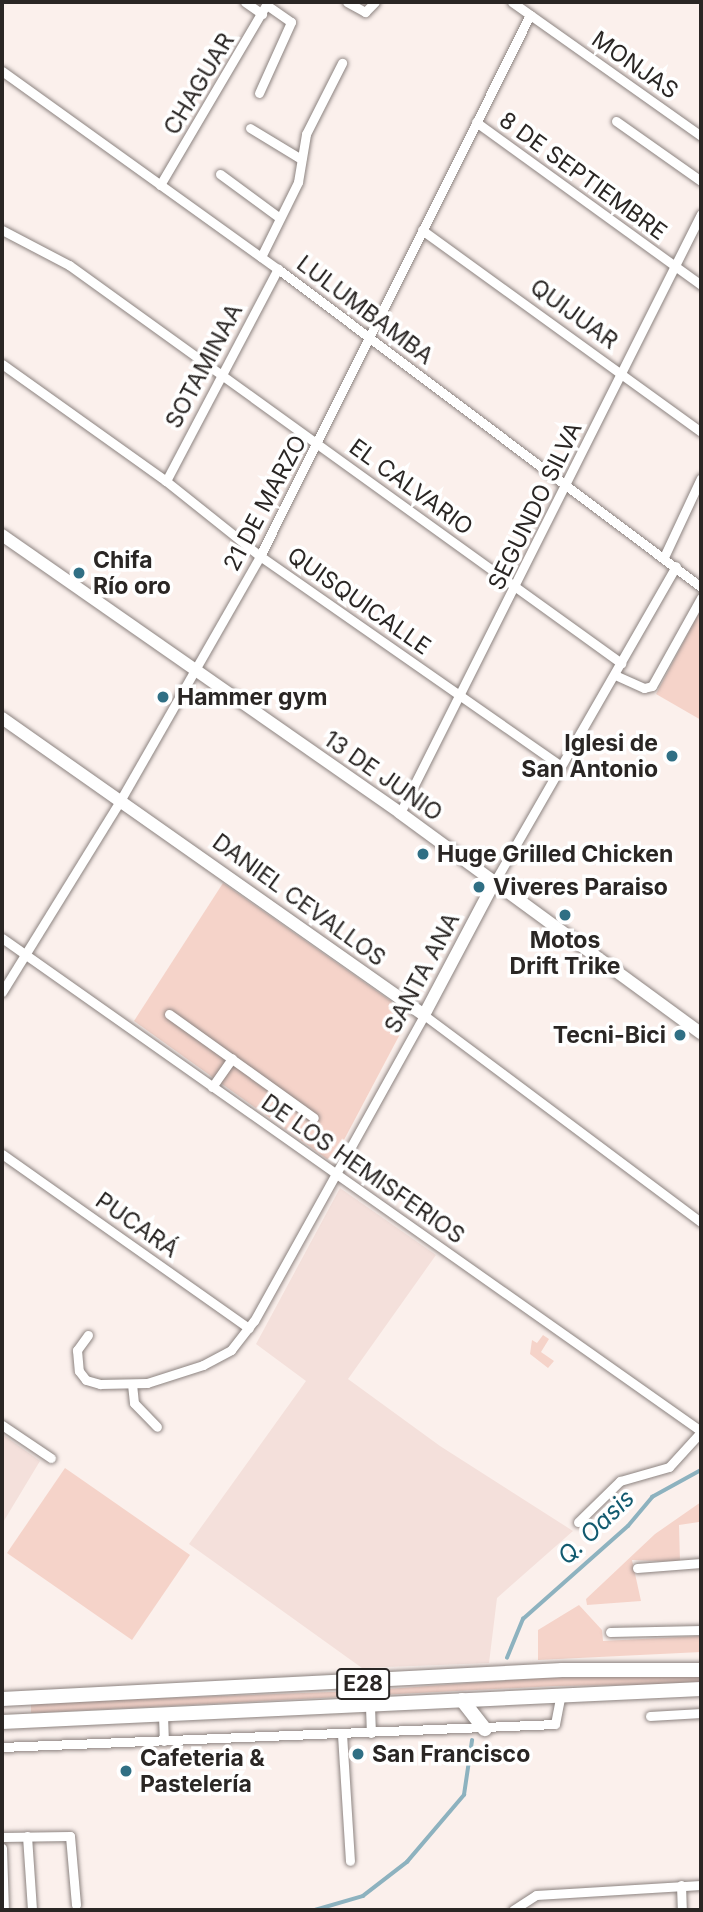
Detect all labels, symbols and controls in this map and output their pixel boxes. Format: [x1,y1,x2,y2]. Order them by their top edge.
street label: MONJAS [587,25,683,105]
street label: CHAGUAR [158,28,240,140]
street label: 8 DE SEPTIEMBRE [494,106,672,246]
street label: LULUMBAMBA [291,250,439,370]
street label: QUIJUAR [525,273,623,355]
street label: SOTAMINAA [160,299,248,433]
street label: SEGUNDO SILVA [482,418,588,594]
street label: 21 DE MARZO [218,431,312,575]
street label: EL CALVARIO [344,433,478,541]
street label: QUISQUICALLE [282,541,436,661]
place label: Chifa Río oro [93,546,171,600]
marker: Chifa Río oro [71,565,87,581]
place label: Hammer gym [177,683,327,711]
marker: Hammer gym [155,689,171,705]
street label: 13 DE JUNIO [318,725,448,827]
place label: Iglesi de San Antonio [521,729,658,783]
marker: Iglesi de San Antonio [664,748,680,764]
street label: DANIEL CEVALLOS [207,828,391,972]
place label: Huge Grilled Chicken [437,840,673,868]
marker: Huge Grilled Chicken [415,846,431,862]
place label: Viveres Paraiso [493,873,668,901]
marker: Viveres Paraiso [471,879,487,895]
marker: Motos Drift Trike [557,907,573,923]
street label: SANTA ANA [379,908,465,1038]
place label: Motos Drift Trike [510,926,620,980]
place label: Tecni-Bici [553,1021,666,1049]
marker: Tecni-Bici [672,1027,688,1043]
street label: DE LOS HEMISFERIOS [256,1088,470,1250]
street label: PUCARÁ [90,1187,184,1263]
water label: Q. Oasis [552,1484,640,1570]
road number: E28 [335,1666,391,1702]
place label: San Francisco [372,1740,530,1768]
place label: Cafeteria & Pastelería [140,1744,265,1798]
marker: San Francisco [350,1746,366,1762]
marker: Cafeteria & Pastelería [118,1763,134,1779]

